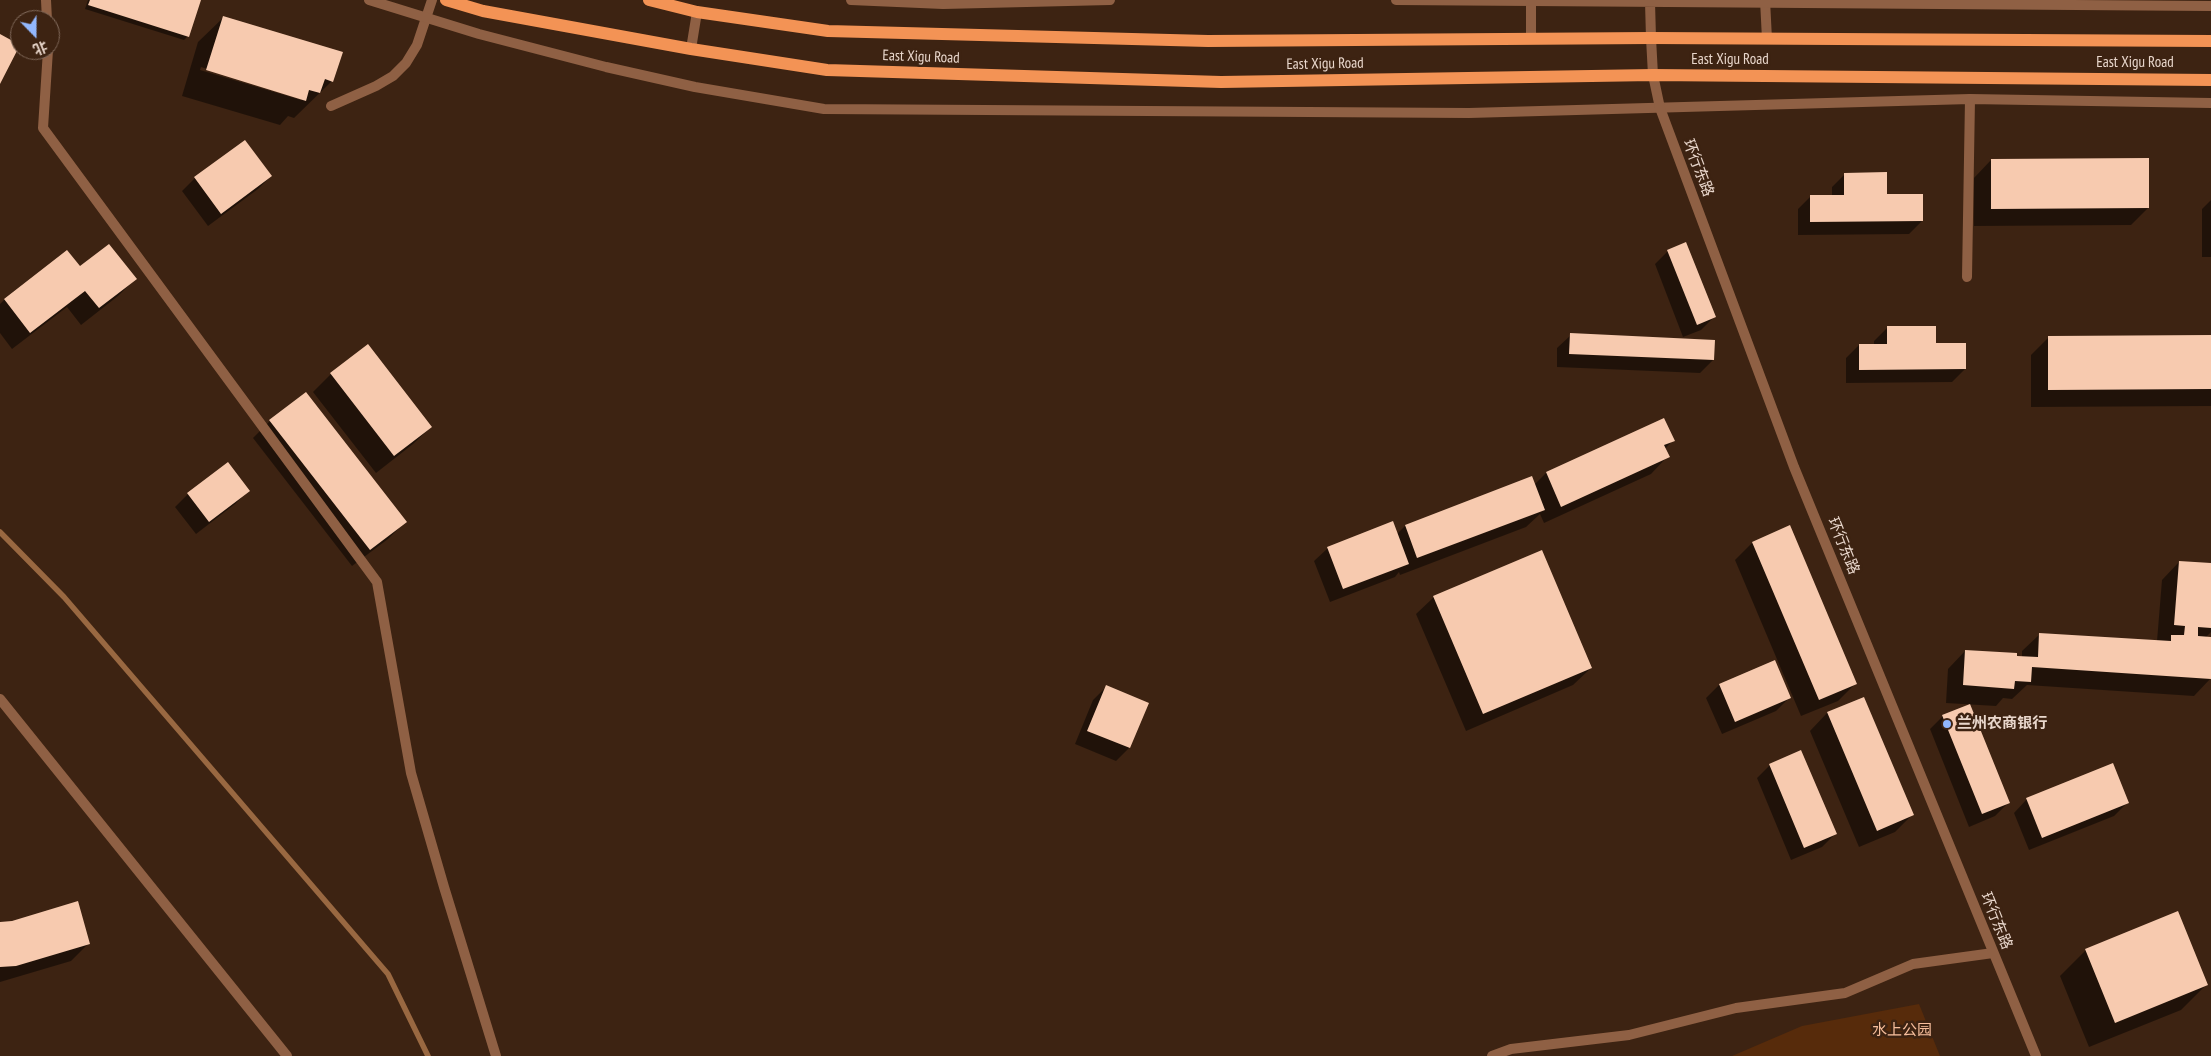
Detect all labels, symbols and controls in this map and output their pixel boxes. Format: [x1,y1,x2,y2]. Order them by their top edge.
north arrow [10,10,60,60]
text: 北 [30,37,50,59]
street label: East Xigu Road [882,47,960,67]
street label: East Xigu Road [1691,51,1769,69]
street label: East Xigu Road [1286,54,1364,74]
street label: East Xigu Road [2096,54,2174,72]
street label: 环行东路 [1679,137,1717,199]
street label: 环行东路 [1823,515,1863,577]
place label: 兰州农商银行 [1957,715,2047,733]
marker: 兰州农商银行 [1941,718,1953,730]
street label: 环行东路 [1976,890,2016,952]
park label: 水上公园 [1872,1022,1932,1040]

